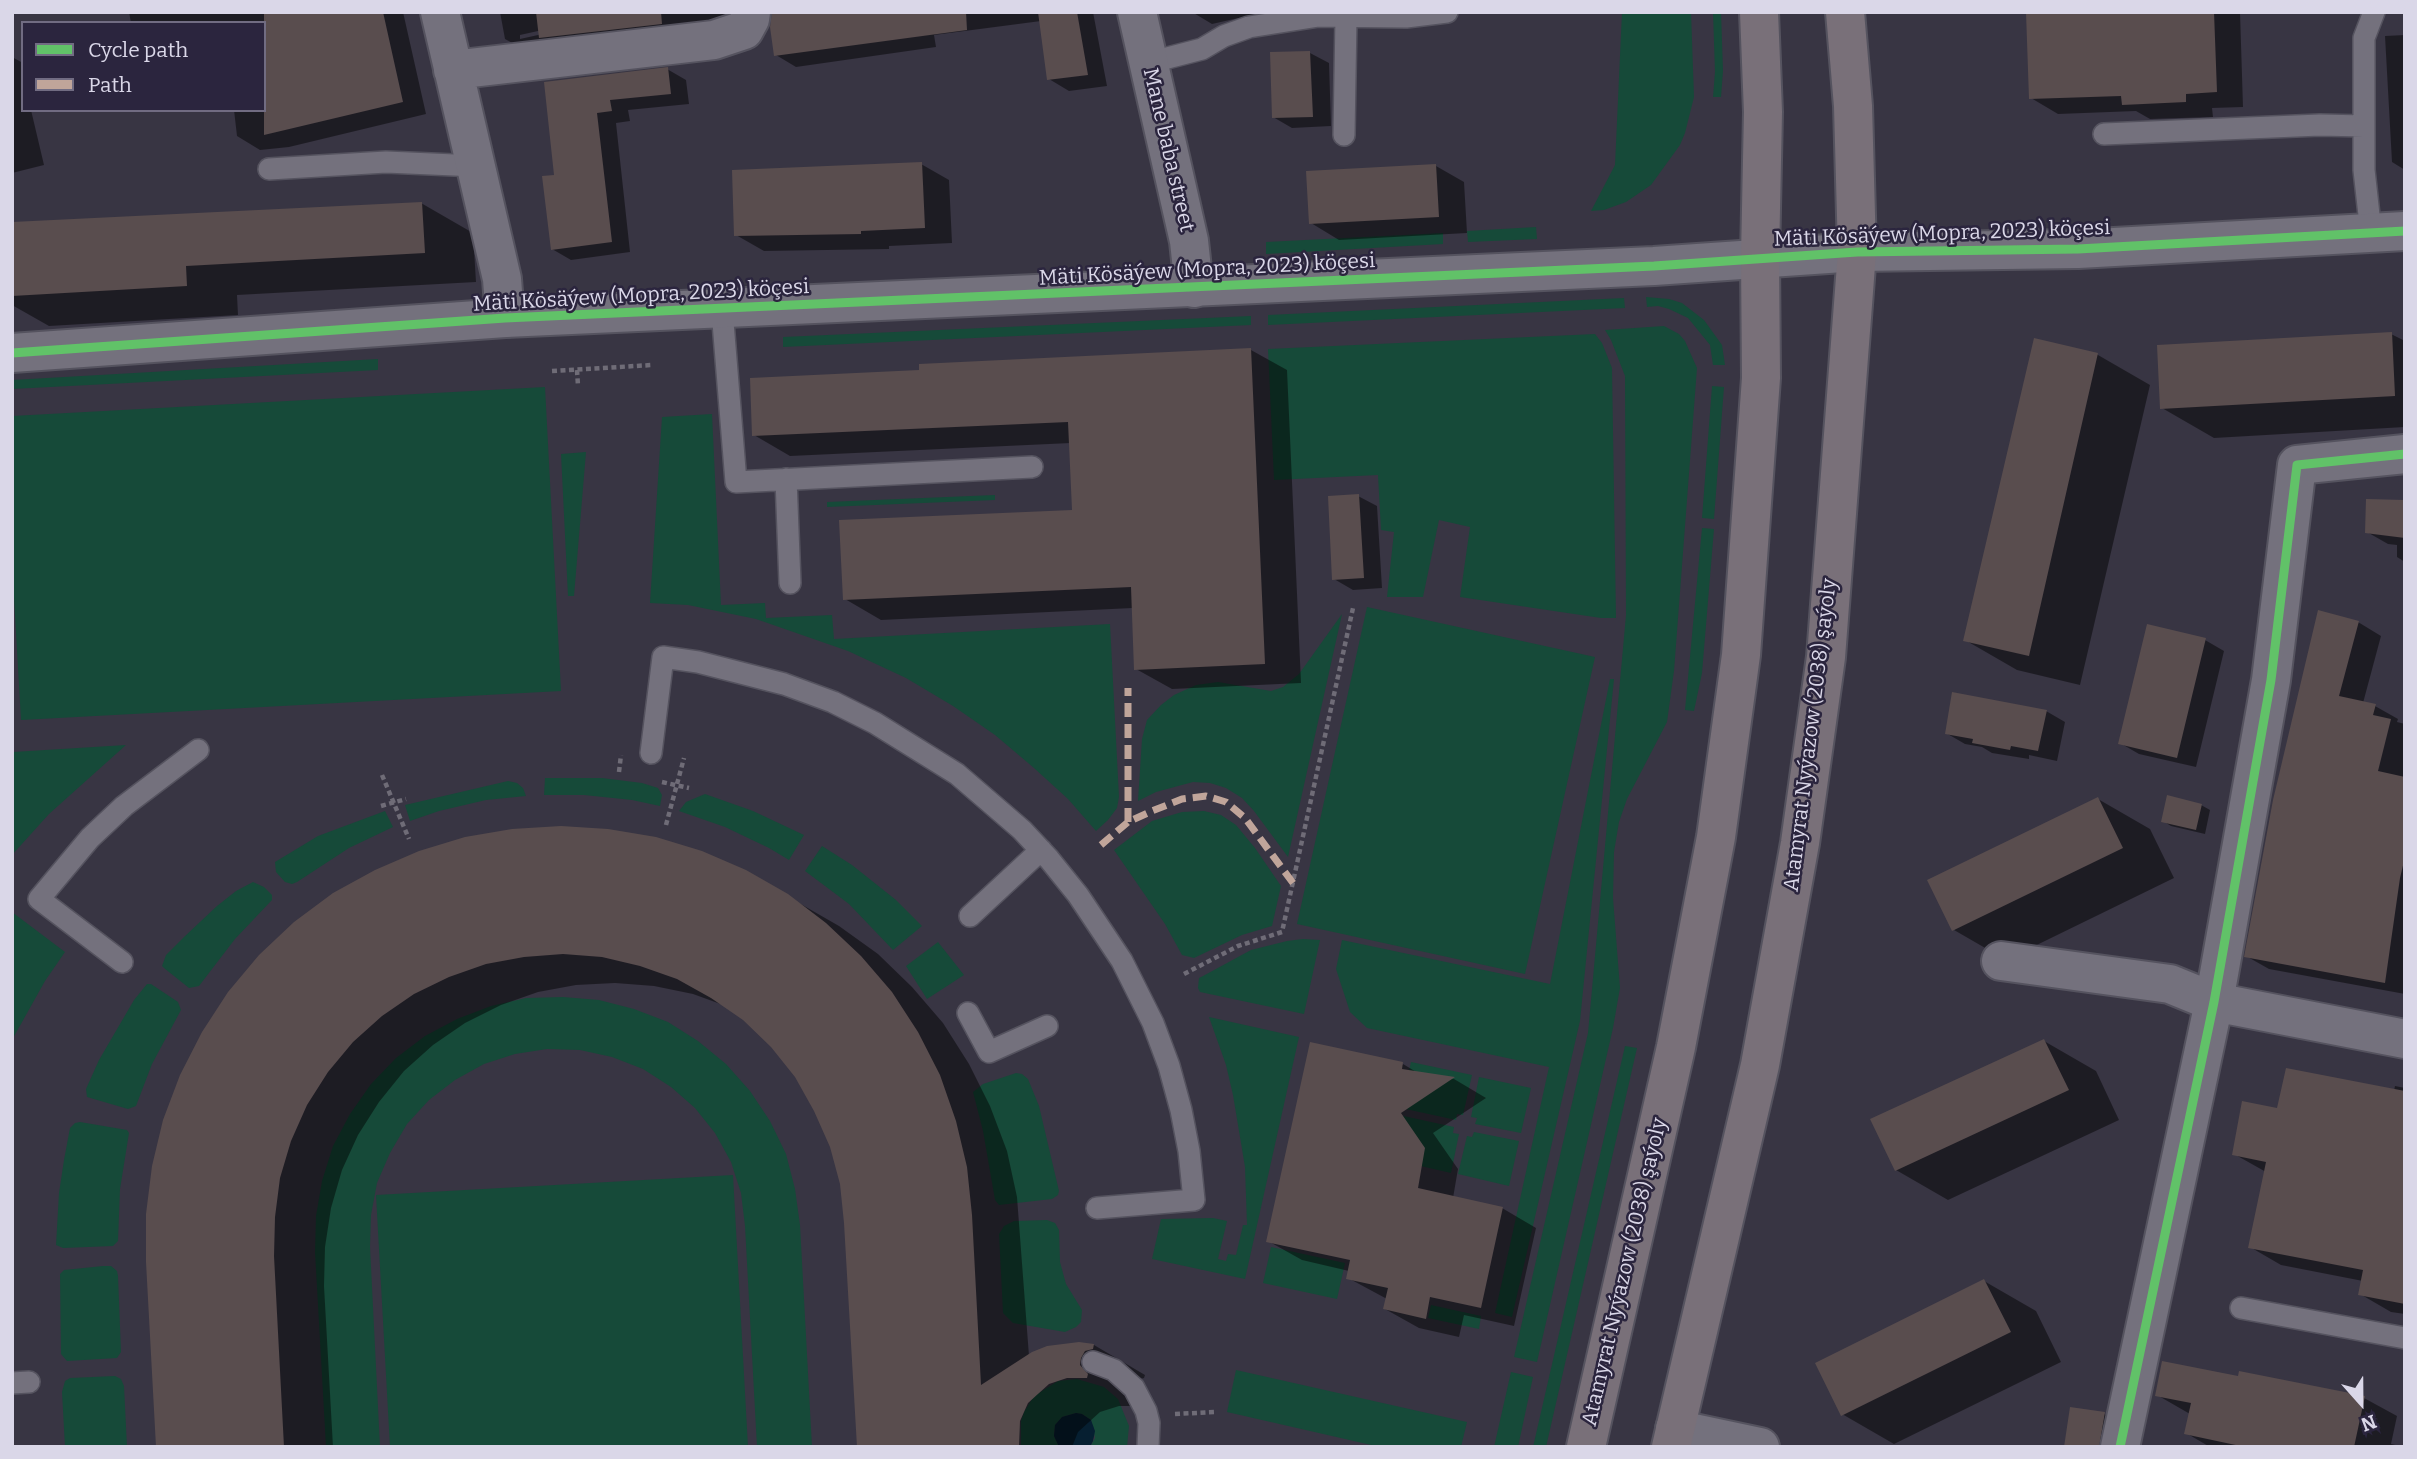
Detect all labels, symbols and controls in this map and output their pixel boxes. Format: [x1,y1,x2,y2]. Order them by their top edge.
legend [21,21,266,112]
text: Cycle path [88,37,188,63]
street label: Mane baba street [1137,66,1199,234]
text: Path [88,72,132,98]
street label: Mäti Kösäýew (Mopra, 2023) köçesi [1773,216,2111,252]
street label: Mäti Kösäýew (Mopra, 2023) köçesi [1038,249,1376,291]
street label: Mäti Kösäýew (Mopra, 2023) köçesi [472,275,810,317]
street label: Atamyrat Nyýazow (2038) şaýoly [1779,577,1843,893]
street label: Atamyrat Nyýazow (2038) şaýoly [1577,1116,1673,1428]
north arrow [2326,1368,2396,1438]
text: N [2358,1410,2380,1436]

